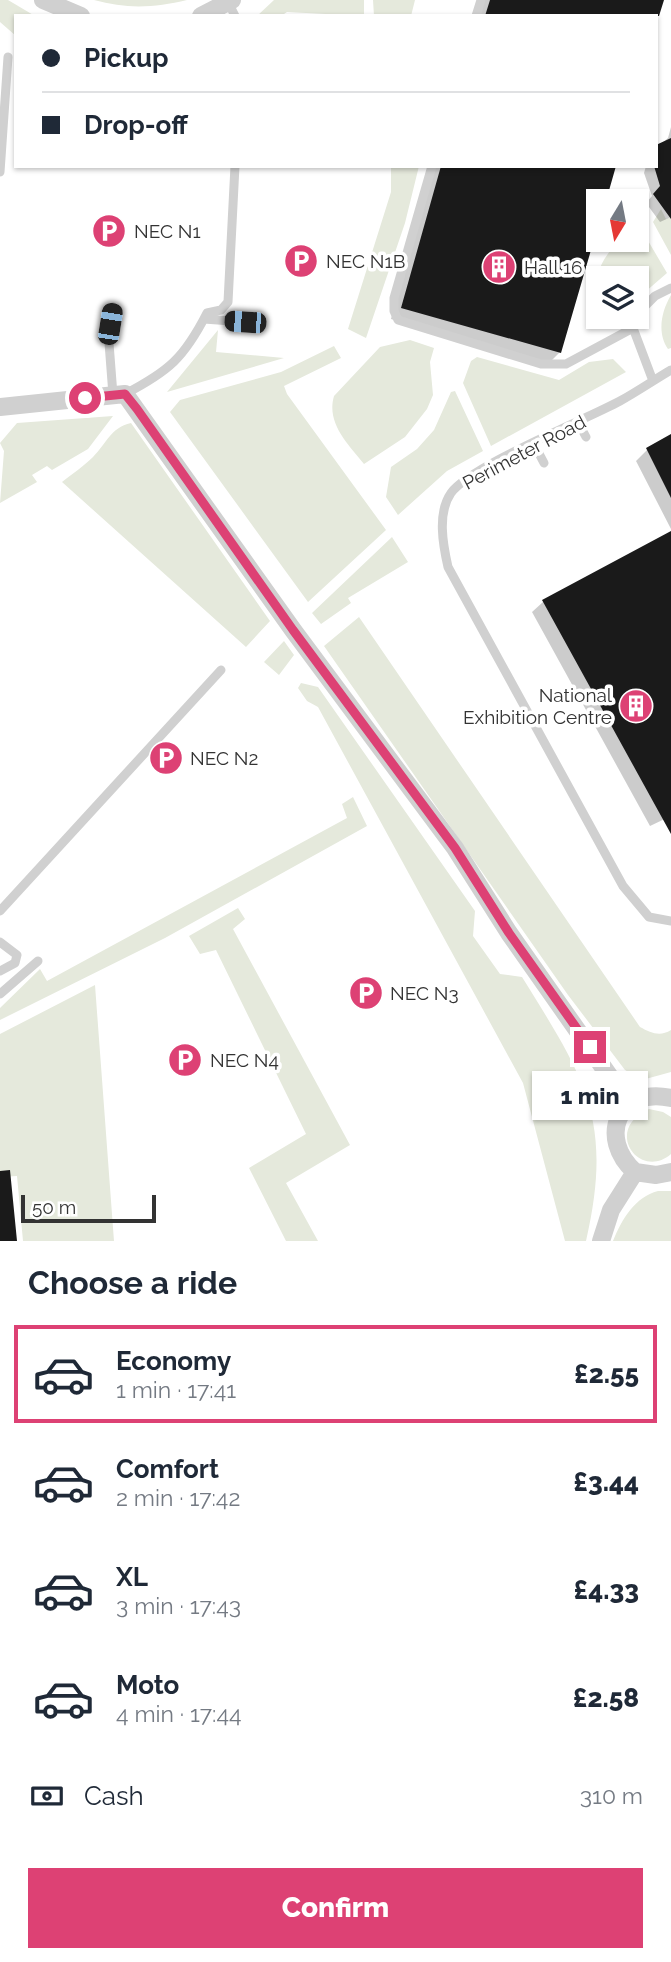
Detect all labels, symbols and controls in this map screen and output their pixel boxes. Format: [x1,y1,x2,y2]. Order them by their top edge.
text: Pickup [84,43,169,73]
text: Drop-off [84,110,188,140]
north arrow [586,189,649,252]
map controls [586,189,649,329]
parking icon: NEC N1 [90,212,128,250]
place label: NEC N1 [134,220,201,242]
parking icon: NEC N1B [282,242,320,280]
building icon: Hall 16 [480,248,518,286]
place label: NEC N1B [326,250,405,272]
place label: Hall 16 [524,256,582,278]
button: layers [586,266,649,329]
car [97,302,124,346]
car [224,310,267,334]
route start [69,382,101,414]
street label: Perimeter Road [459,410,589,494]
place label: National Exhibition Centre [463,684,613,728]
building icon: National Exhibition Centre [617,687,655,725]
parking icon: NEC N2 [147,739,185,777]
place label: NEC N2 [190,747,258,769]
parking icon: NEC N3 [347,974,385,1012]
place label: NEC N3 [390,982,459,1004]
route end [574,1031,606,1063]
parking icon: NEC N4 [166,1041,204,1079]
place label: NEC N4 [210,1049,279,1071]
callout: 1 min [532,1072,648,1120]
text: 1 min [560,1082,620,1109]
scale bar [21,1192,156,1224]
text: 50 m [32,1196,76,1218]
text: Choose a ride [28,1264,237,1301]
icon: car [32,1343,95,1406]
text: Economy [116,1346,231,1376]
text: £2.55 [574,1359,639,1389]
text: 1 min · 17:41 [116,1376,236,1403]
icon: car [32,1451,95,1514]
text: Comfort [116,1454,219,1484]
text: £3.44 [573,1467,639,1497]
text: 2 min · 17:42 [116,1484,240,1511]
icon: car [32,1559,95,1622]
text: XL [116,1562,148,1592]
text: £4.33 [574,1575,639,1605]
text: 3 min · 17:43 [116,1592,241,1619]
icon: car [32,1667,95,1730]
text: Moto [116,1670,179,1700]
text: £2.58 [573,1683,639,1713]
text: 4 min · 17:44 [116,1700,242,1727]
icon: cash [28,1777,66,1815]
text: Cash [84,1781,144,1811]
text: 310 m [580,1782,643,1809]
button: Confirm [28,1868,643,1948]

